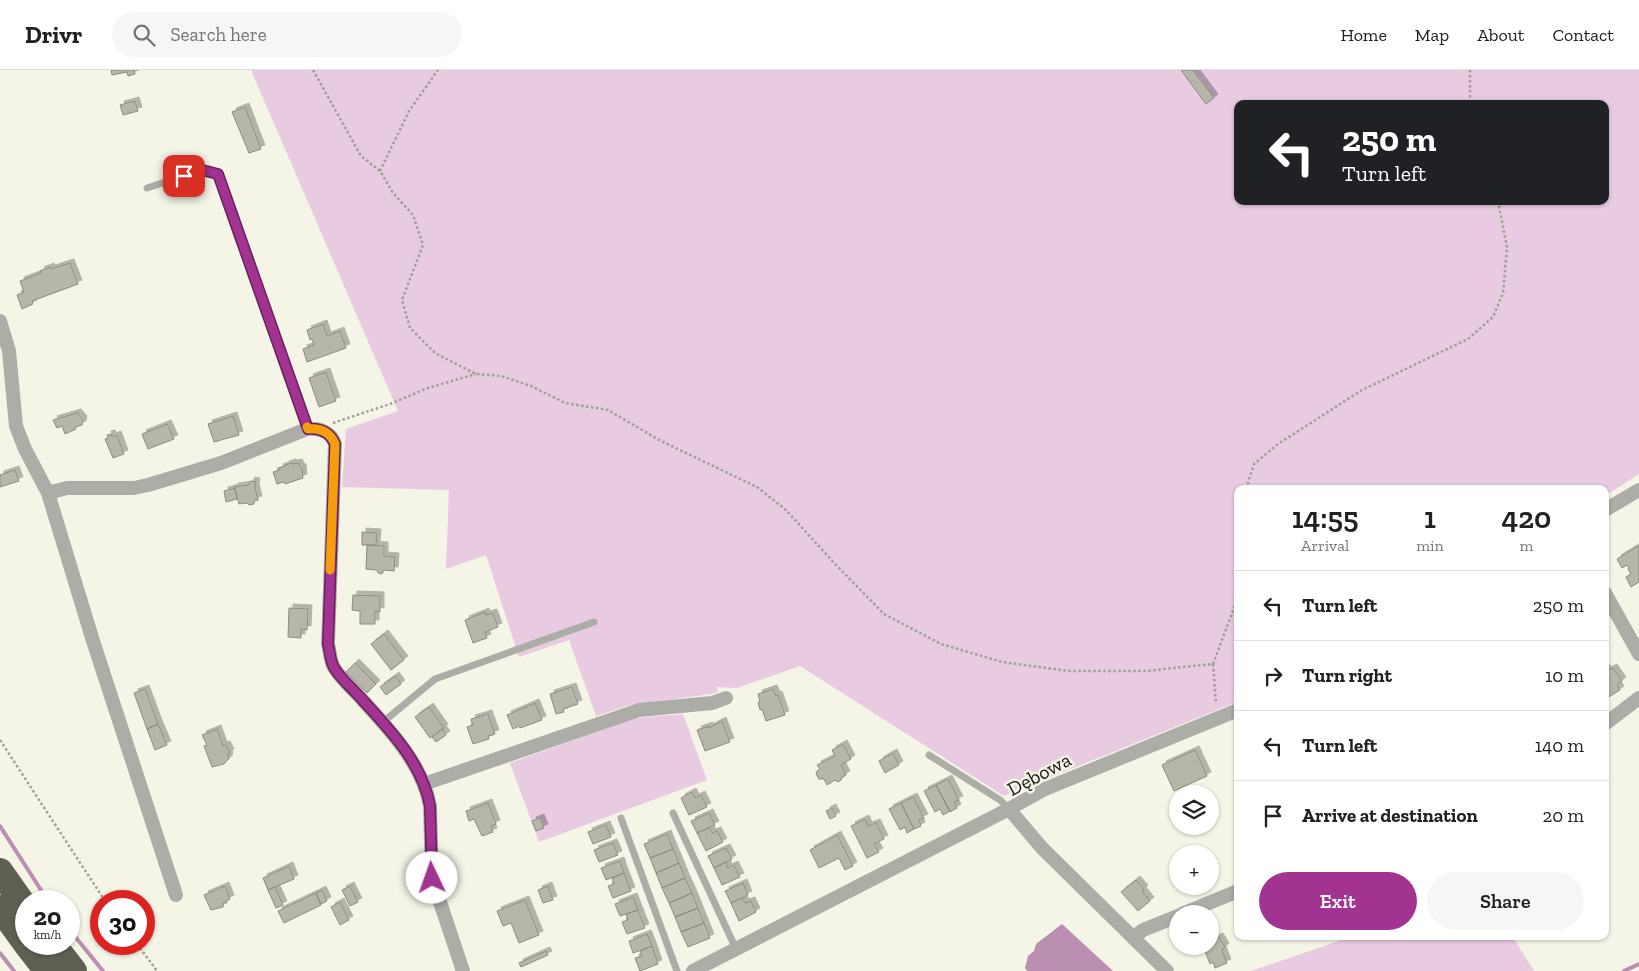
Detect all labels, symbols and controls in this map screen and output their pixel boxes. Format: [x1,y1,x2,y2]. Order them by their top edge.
search box [112,12,462,57]
text: Drivr [25,20,82,49]
icon: search [130,21,158,49]
text: Search here [170,23,267,46]
text: Home [1340,24,1387,46]
text: Map [1415,24,1449,46]
text: About [1477,24,1524,46]
text: Contact [1552,24,1614,46]
text: 250 m [1342,118,1436,160]
icon: left [1259,120,1324,185]
pin [163,155,205,197]
text: Turn left [1342,160,1426,187]
icon: arrive [170,162,198,190]
text: 14:55 [1292,500,1359,536]
text: 1 [1424,500,1436,536]
text: 420 [1501,500,1551,536]
text: Arrival [1301,536,1349,555]
text: min [1416,536,1444,555]
text: m [1519,536,1533,555]
icon: left [1259,592,1287,620]
text: Turn left [1302,594,1377,617]
text: 250 m [1533,594,1584,617]
icon: right [1259,662,1287,690]
text: Turn right [1302,664,1392,687]
text: 10 m [1545,664,1584,687]
icon: left [1259,732,1287,760]
text: Turn left [1302,734,1377,757]
text: 140 m [1535,734,1584,757]
street label: Dębowa [1003,747,1075,801]
map controls [1169,785,1219,955]
button: layers [1169,785,1219,835]
icon: arrive [1259,802,1287,830]
text: Arrive at destination [1302,804,1478,827]
text: 20 m [1543,804,1584,827]
button: + [1169,845,1219,895]
position arrow [405,851,457,903]
button: Exit [1259,872,1417,930]
button: Share [1427,872,1584,930]
speed limit sign: 30 [90,890,155,955]
text: 20 [34,901,61,931]
button: − [1169,905,1219,955]
text: km/h [34,928,61,942]

